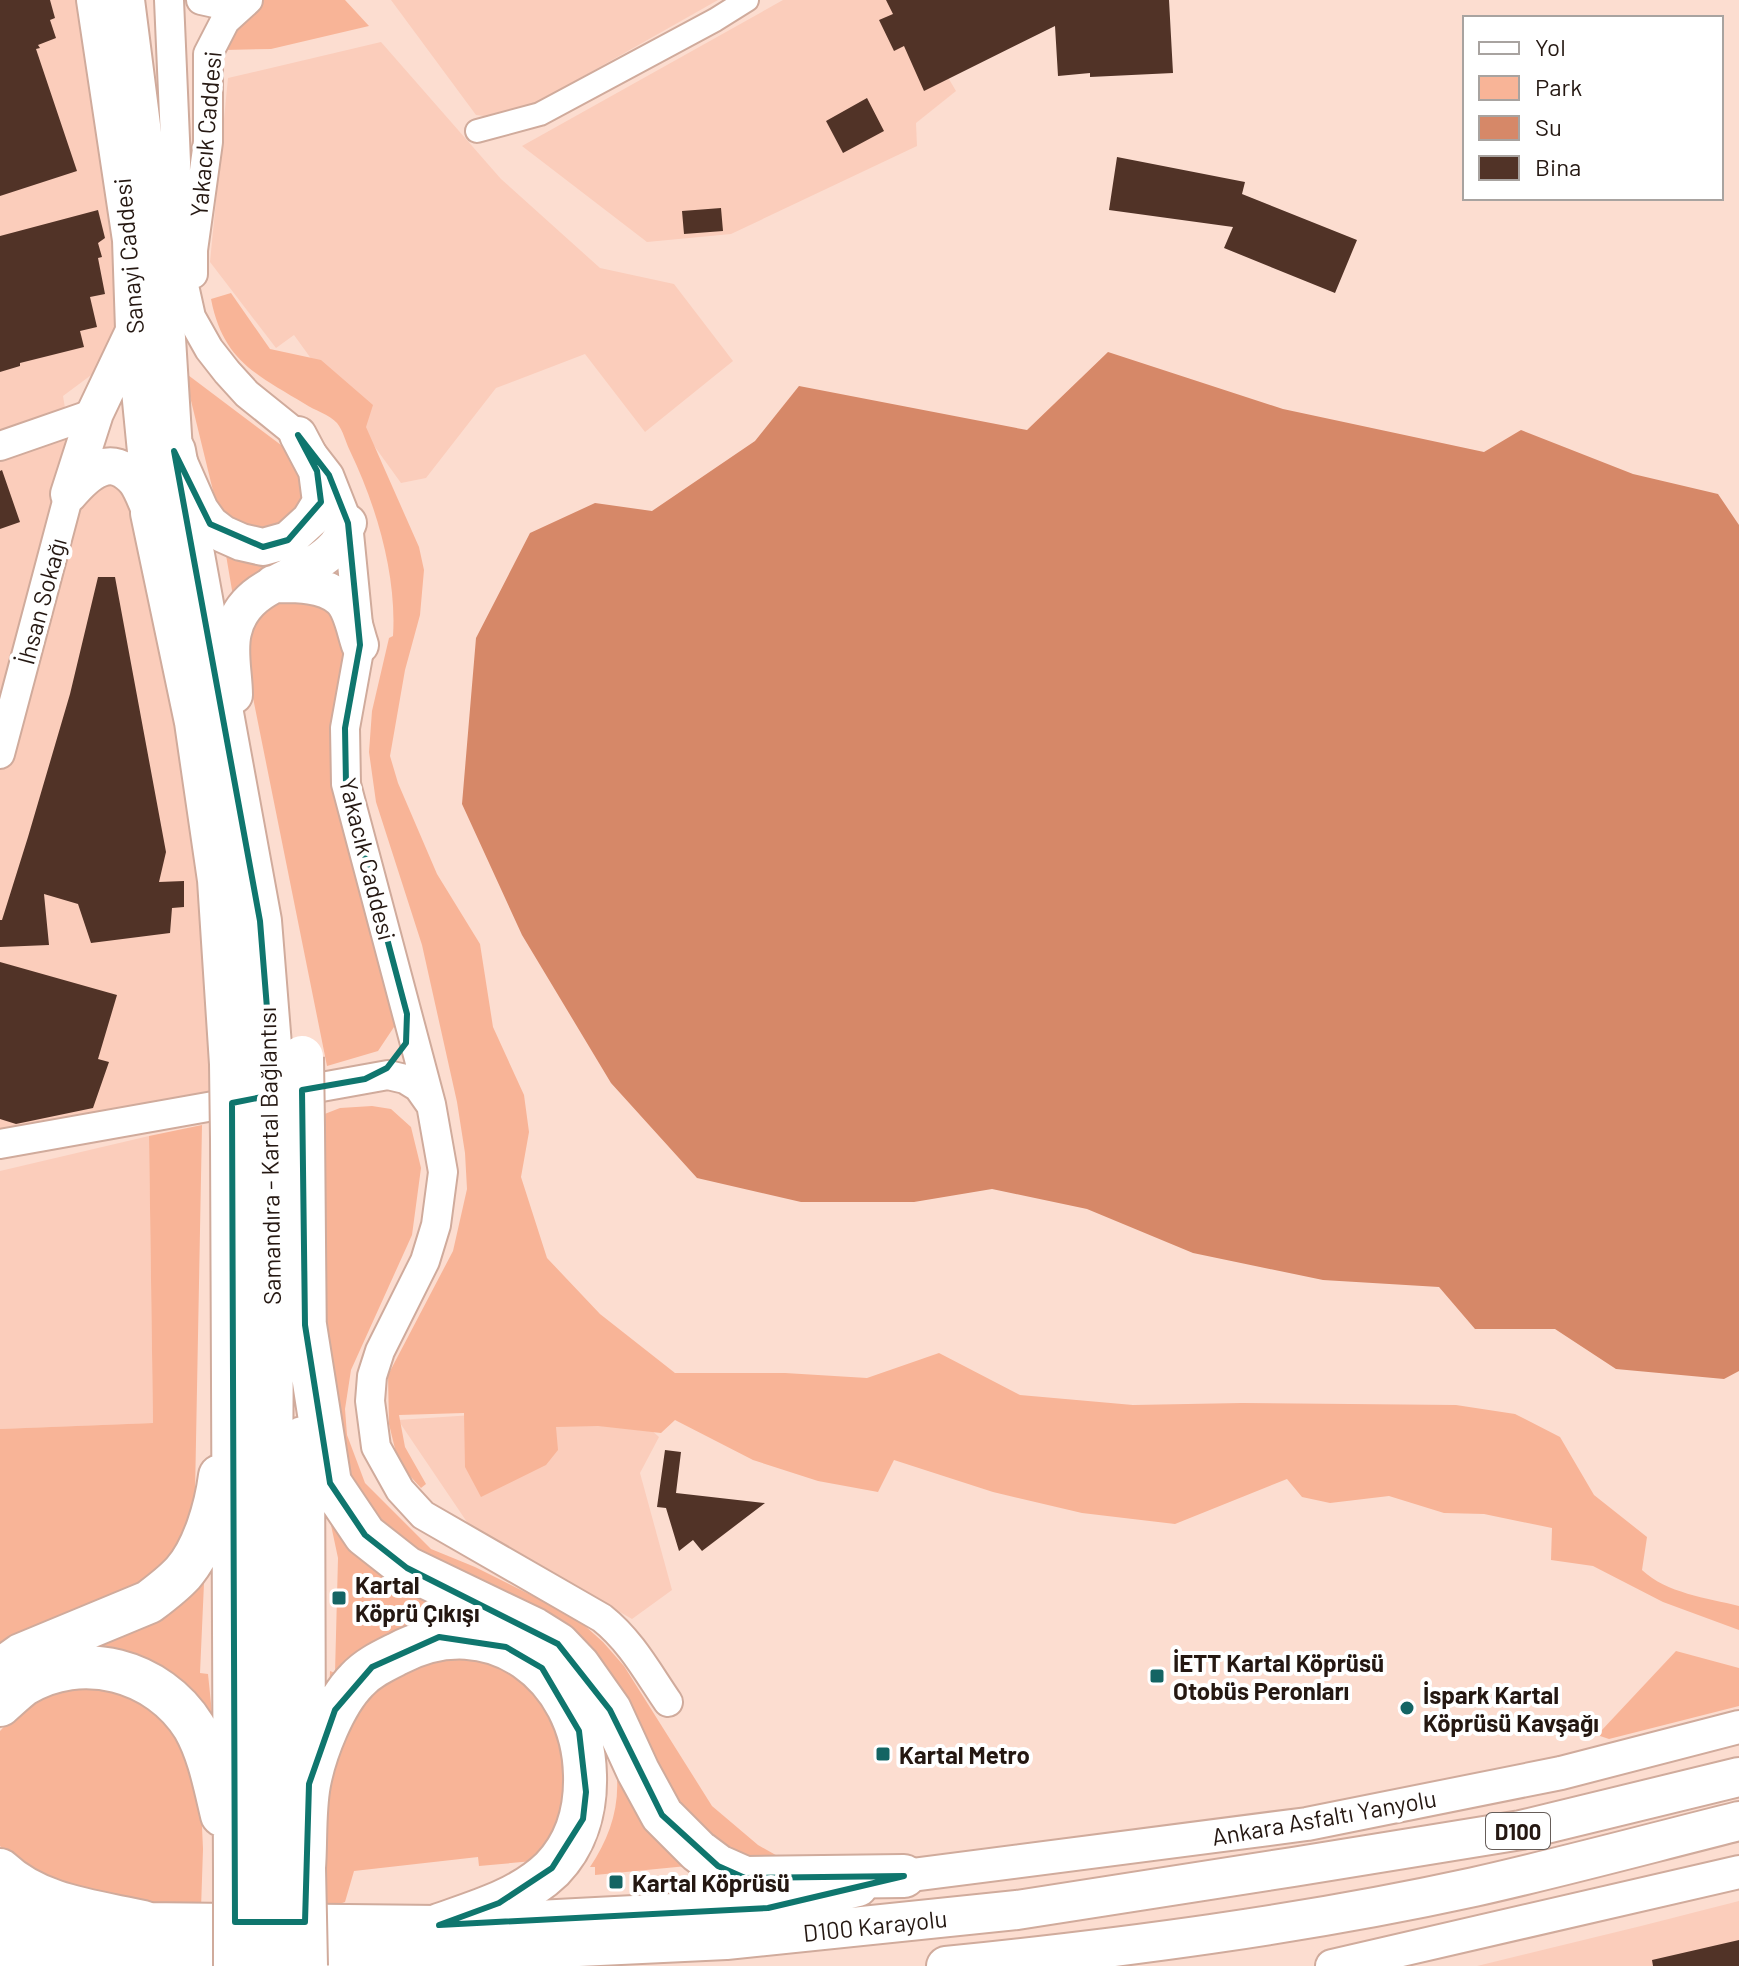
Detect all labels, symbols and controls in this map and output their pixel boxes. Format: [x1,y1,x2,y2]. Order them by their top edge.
legend [1463,16,1723,200]
text: Yol [1535,32,1566,61]
street label: Yakacık Caddesi [183,50,227,218]
text: Park [1535,72,1582,101]
text: Su [1535,112,1562,141]
text: Bina [1535,152,1581,181]
street label: Sanayi Caddesi [107,177,149,335]
street label: İhsan Sokağı [10,535,72,667]
street label: Yakacık Caddesi [334,775,402,943]
street label: Samandıra - Kartal Bağlantısı [252,1007,286,1305]
place label: Kartal Köprü Çıkışı [355,1570,480,1627]
marker: Kartal Köprü Çıkışı [330,1589,348,1607]
place label: İETT Kartal Köprüsü Otobüs Peronları [1173,1648,1384,1705]
marker: İETT Kartal Köprüsü Otobüs Peronları [1148,1667,1166,1685]
place label: İspark Kartal Köprüsü Kavşağı [1423,1680,1599,1737]
marker: İspark Kartal Köprüsü Kavşağı [1398,1699,1416,1717]
place label: Kartal Metro [899,1740,1030,1769]
marker: Kartal Metro [874,1745,892,1763]
street label: Ankara Asfaltı Yanyolu [1209,1783,1439,1851]
road number: D100 [1486,1813,1550,1849]
place label: Kartal Köprüsü [632,1868,790,1897]
marker: Kartal Köprüsü [607,1873,625,1891]
street label: D100 Karayolu [801,1903,949,1947]

